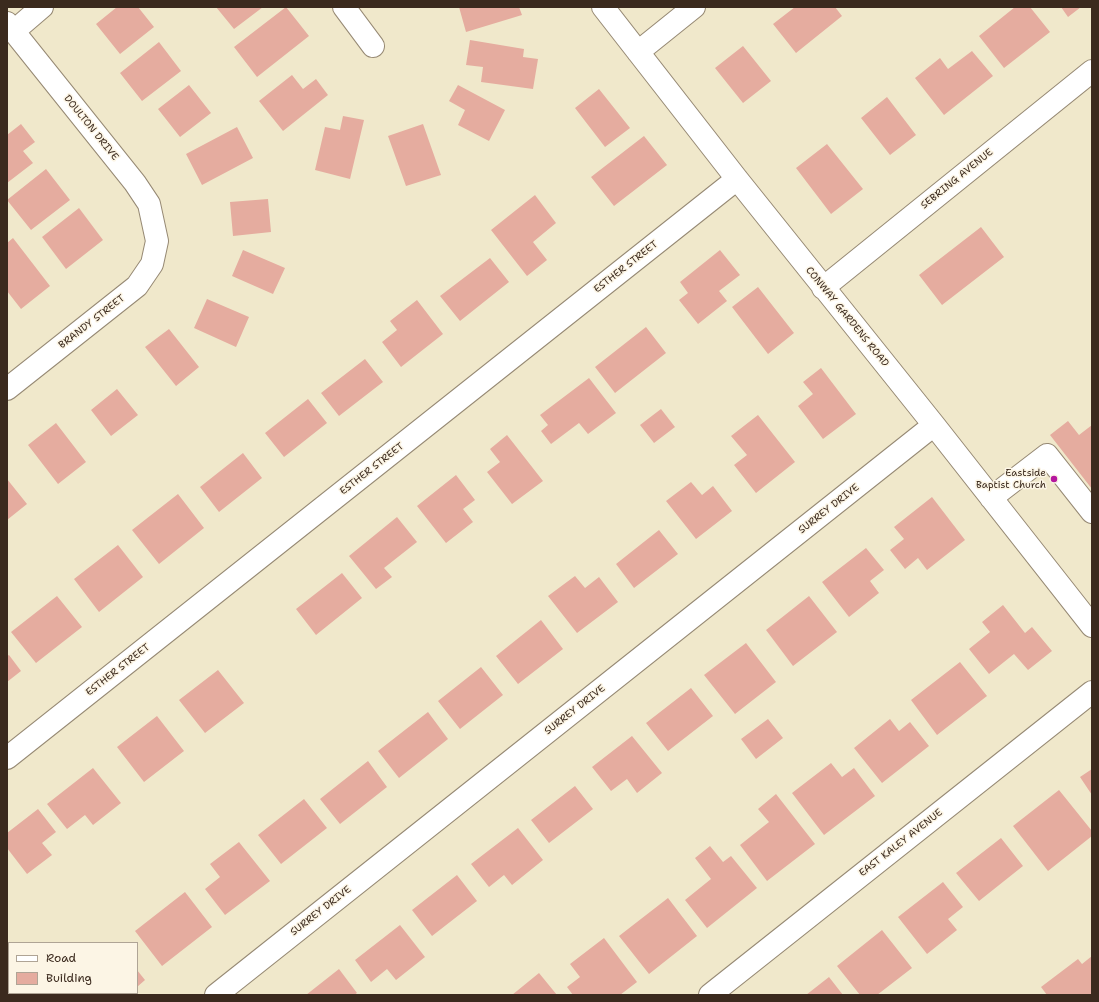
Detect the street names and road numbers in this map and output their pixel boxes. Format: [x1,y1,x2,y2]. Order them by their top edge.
street label: DOULTON DRIVE [61,93,121,163]
street label: SEBRING AVENUE [919,146,995,212]
street label: ESTHER STREET [592,238,660,296]
street label: CONWAY GARDENS ROAD [803,265,891,369]
street label: BRANDY STREET [57,292,127,352]
street label: ESTHER STREET [338,440,406,498]
street label: SURREY DRIVE [796,481,862,537]
street label: ESTHER STREET [84,641,152,699]
street label: SURREY DRIVE [542,682,608,738]
street label: EAST KALEY AVENUE [857,807,945,879]
street label: SURREY DRIVE [288,883,354,939]

